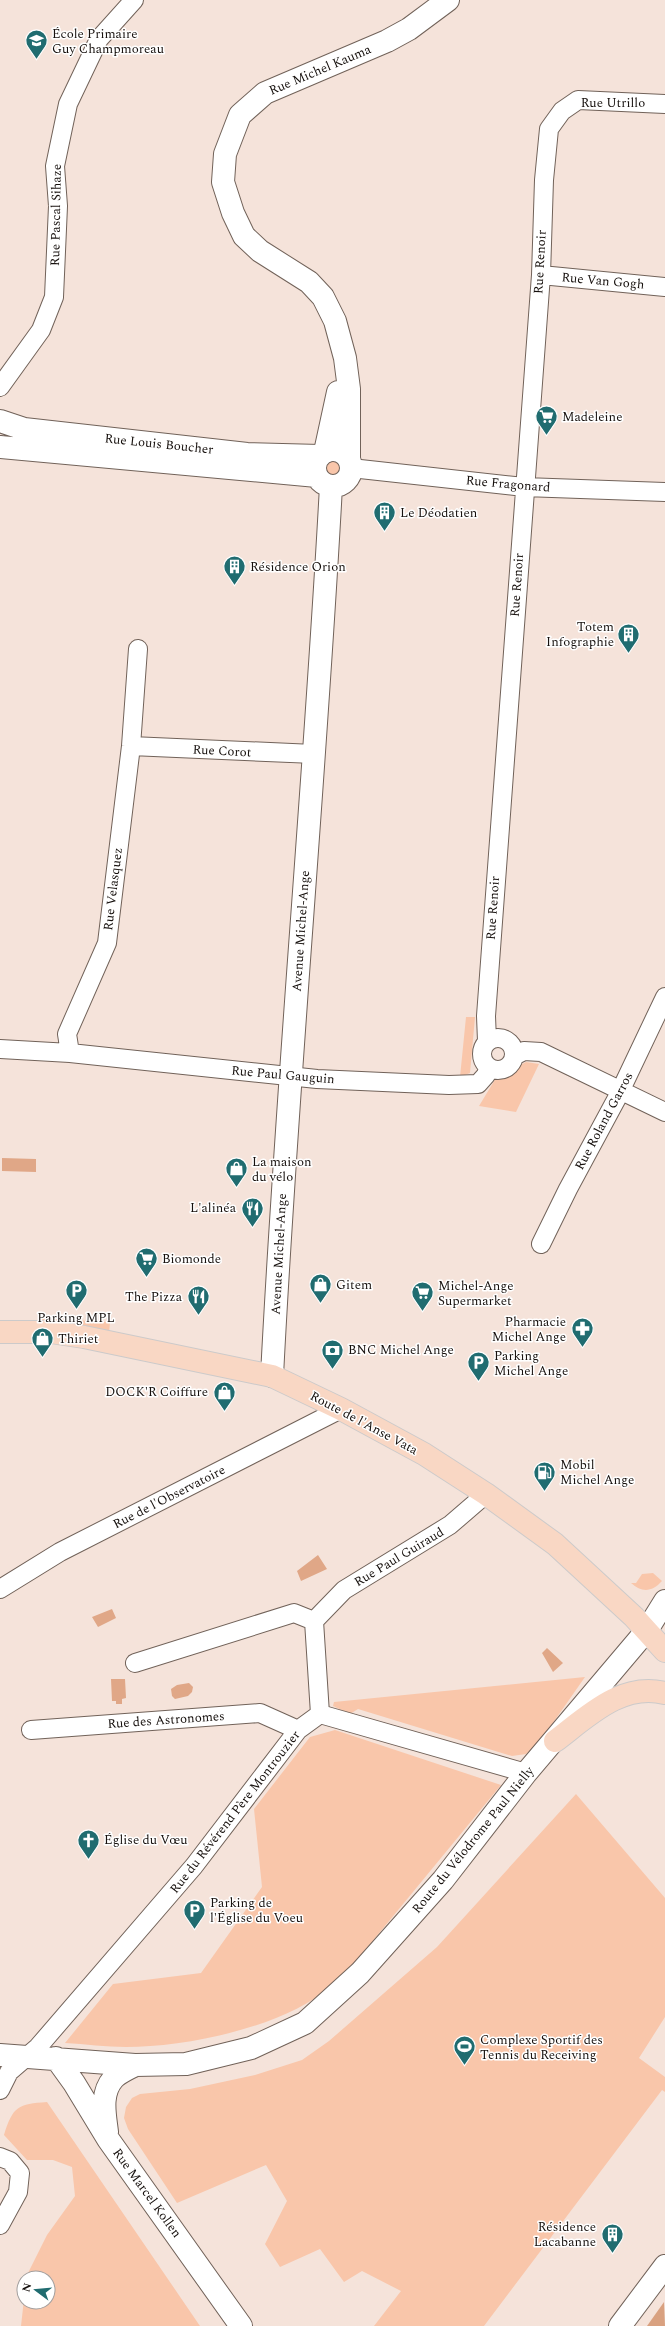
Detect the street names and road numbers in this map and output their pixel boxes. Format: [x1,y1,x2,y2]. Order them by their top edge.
street label: Rue Michel Kauma [266,39,375,101]
street label: Rue Utrillo [581,93,645,113]
street label: Rue Pascal Sihaze [45,164,67,266]
street label: Rue Renoir [528,229,552,295]
street label: Rue Van Gogh [561,267,646,295]
street label: Rue Louis Boucher [104,428,214,460]
street label: Rue Fragonard [465,470,551,498]
street label: Rue Renoir [505,552,529,618]
street label: Rue Corot [192,739,252,763]
street label: Rue Velasquez [98,846,128,932]
street label: Avenue Michel-Ange [287,870,315,992]
street label: Rue Renoir [481,875,505,941]
street label: Rue Paul Gauguin [230,1061,336,1090]
street label: Rue Roland Garros [570,1068,638,1174]
street label: Avenue Michel-Ange [266,1193,292,1315]
street label: Route de l'Anse Vata [306,1386,422,1460]
street label: Rue de l'Observatoire [109,1460,229,1534]
street label: Rue Paul Guiraud [350,1522,448,1592]
street label: Rue des Astronomes [107,1706,225,1734]
street label: Rue du Révérend Père Montrouzier [165,1726,305,1898]
street label: Route du Vélodrome Paul Nielly [407,1761,539,1918]
street label: Rue Marcel Kollen [108,2144,187,2242]

